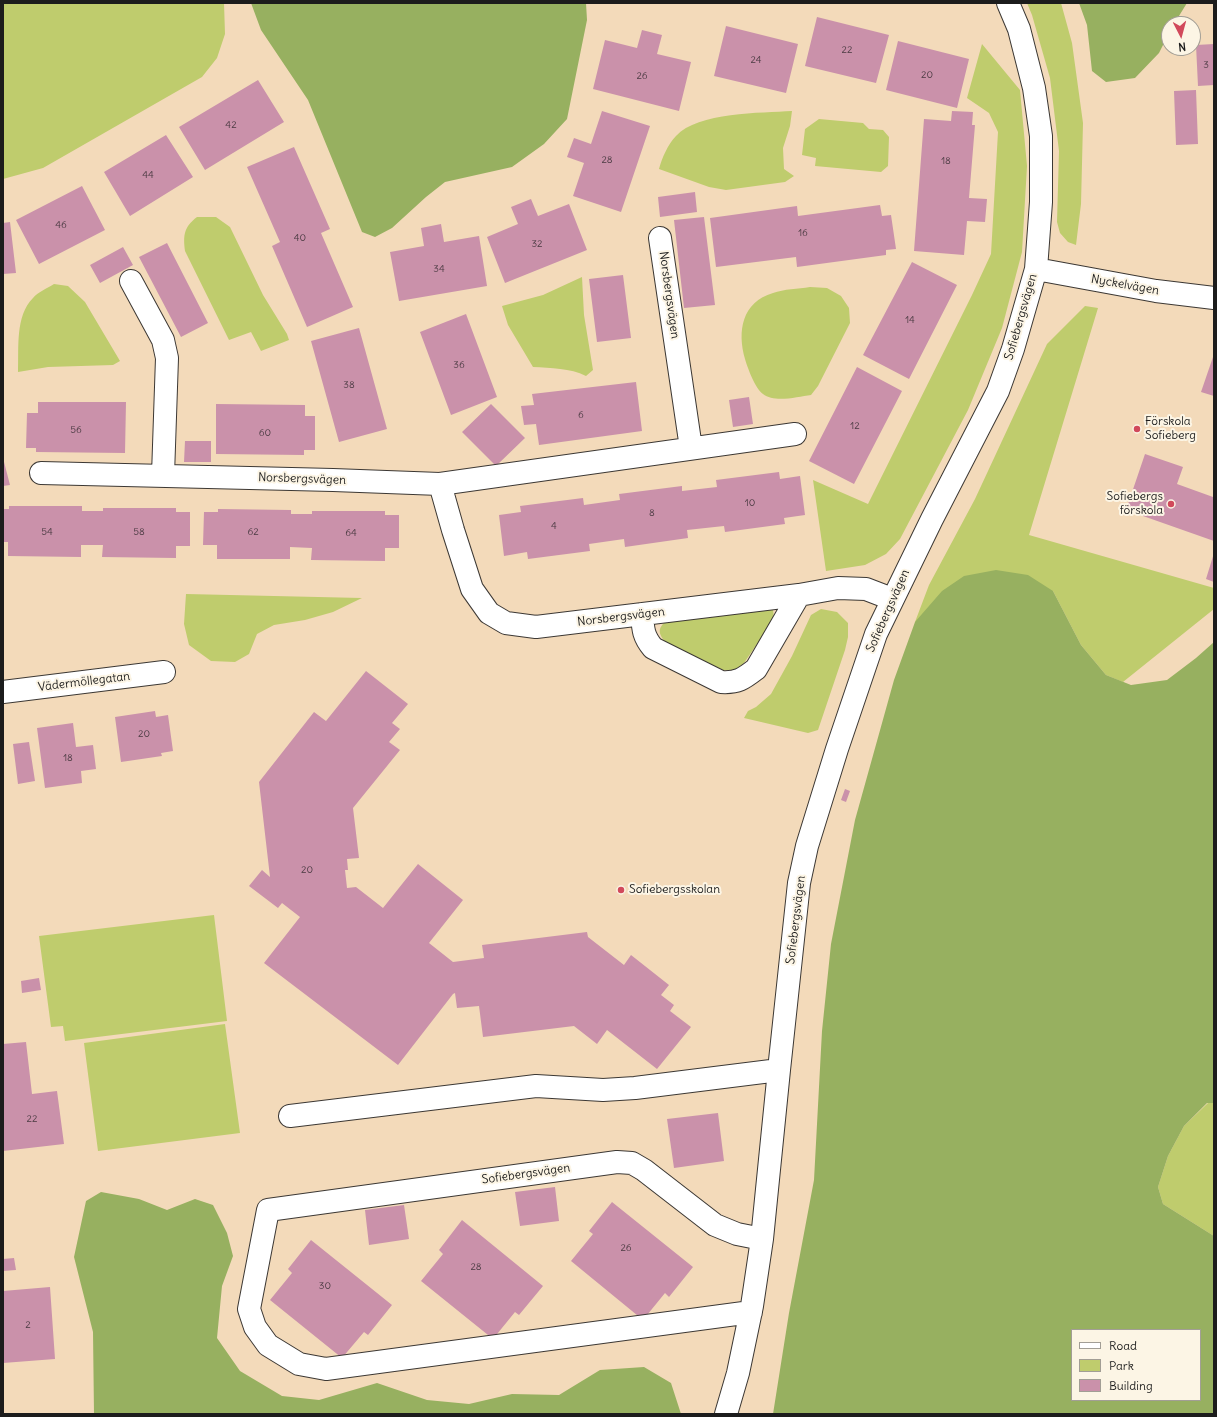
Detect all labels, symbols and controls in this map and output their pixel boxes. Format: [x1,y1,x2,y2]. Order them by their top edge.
north arrow [1161,16,1201,56]
text: N [1178,40,1187,54]
house number: 22 [842,44,852,56]
house number: 24 [750,54,762,66]
house number: 3 [1203,59,1209,71]
house number: 20 [921,69,933,81]
house number: 26 [636,70,648,82]
house number: 42 [225,119,237,131]
house number: 28 [601,154,613,166]
house number: 18 [941,155,951,167]
house number: 44 [142,169,154,181]
house number: 46 [55,219,67,231]
house number: 16 [798,227,808,239]
house number: 40 [294,232,306,244]
house number: 32 [531,238,543,250]
street label: Norsbergsvägen [656,250,682,340]
house number: 34 [433,263,445,275]
street label: Sofiebergsvägen [1002,272,1040,362]
street label: Nyckelvägen [1090,272,1160,298]
house number: 14 [905,314,915,326]
house number: 36 [453,359,465,371]
house number: 38 [343,379,355,391]
house number: 6 [578,409,584,421]
place label: Förskola Sofieberg [1145,415,1196,443]
house number: 12 [850,420,860,432]
house number: 56 [70,424,82,436]
marker: Förskola Sofieberg [1132,424,1142,434]
house number: 60 [259,427,271,439]
street label: Norsbergsvägen [258,470,346,488]
place label: Sofiebergs förskola [1107,490,1163,518]
house number: 10 [745,497,755,509]
marker: Sofiebergs förskola [1166,499,1176,509]
house number: 8 [649,507,655,519]
house number: 4 [551,520,557,532]
house number: 54 [41,526,53,538]
house number: 58 [133,526,145,538]
house number: 62 [247,526,259,538]
house number: 64 [345,527,357,539]
street label: Sofiebergsvägen [863,567,913,655]
street label: Norsbergsvägen [576,604,666,630]
street label: Vädermöllegatan [37,669,131,695]
house number: 20 [138,728,150,740]
house number: 18 [63,752,73,764]
house number: 20 [301,864,313,876]
street label: Sofiebergsvägen [783,875,809,965]
place label: Sofiebergsskolan [629,883,720,897]
marker: Sofiebergsskolan [616,885,626,895]
house number: 22 [27,1113,37,1125]
street label: Sofiebergsvägen [481,1161,571,1187]
house number: 26 [620,1242,632,1254]
house number: 28 [470,1261,482,1273]
house number: 30 [319,1280,331,1292]
house number: 2 [25,1319,31,1331]
legend [1071,1329,1201,1401]
text: Road [1109,1338,1137,1353]
text: Park [1109,1358,1134,1373]
text: Building [1109,1378,1153,1393]

